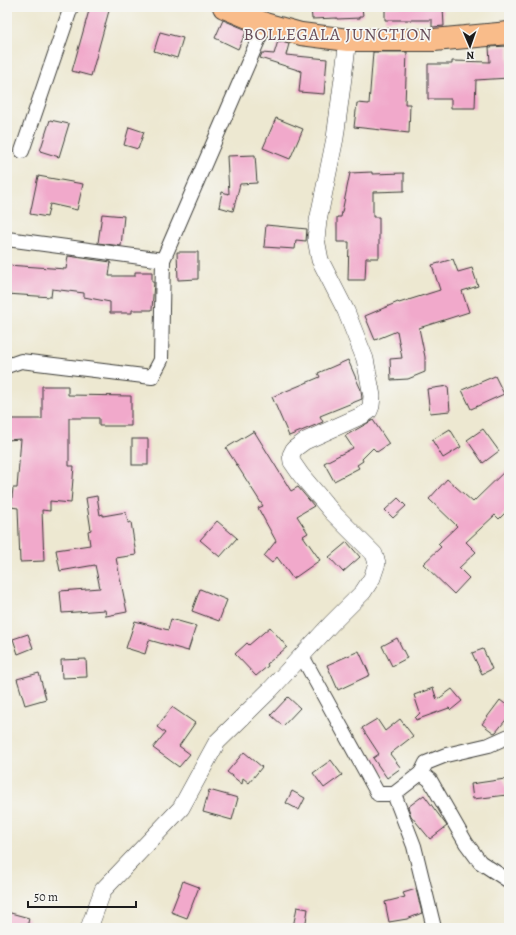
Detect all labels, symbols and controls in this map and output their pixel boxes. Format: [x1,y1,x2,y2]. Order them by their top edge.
district label: BOLLEGALA JUNCTION [243,23,433,46]
north arrow [450,26,490,66]
text: N [466,48,475,63]
scale bar [28,883,136,909]
text: 50 m [34,889,58,905]

